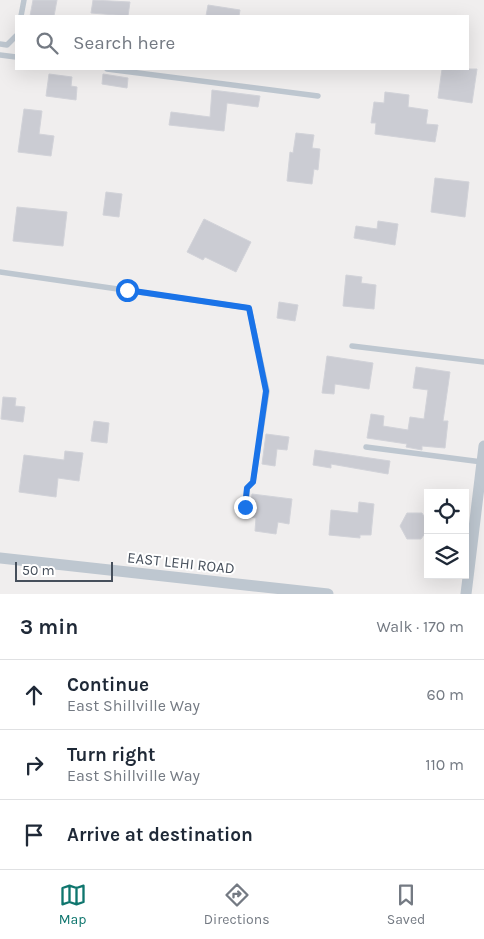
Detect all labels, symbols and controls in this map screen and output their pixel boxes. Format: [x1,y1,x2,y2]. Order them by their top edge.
search box [15,15,469,70]
icon: search [33,29,61,57]
text: Search here [73,32,175,54]
route start [116,279,139,302]
map controls [424,489,469,579]
button: locate [424,489,469,534]
route end [234,496,257,519]
button: layers [424,534,469,579]
street label: EAST LEHI ROAD [126,548,236,578]
scale bar [15,559,112,582]
text: 50 m [22,562,55,579]
text: 3 min [20,615,78,639]
text: Walk · 170 m [376,617,464,636]
text: Continue [67,674,149,696]
icon: ahead [20,681,48,709]
text: 60 m [427,685,464,704]
text: East Shillville Way [67,696,200,715]
text: Turn right [67,744,156,766]
icon: right [20,751,48,779]
text: 110 m [425,755,464,774]
text: East Shillville Way [67,766,200,785]
icon: arrive [20,821,48,849]
text: Arrive at destination [67,824,253,846]
tab: Map [59,881,87,928]
tab: Directions [204,881,270,928]
tab: Saved [387,881,425,928]

